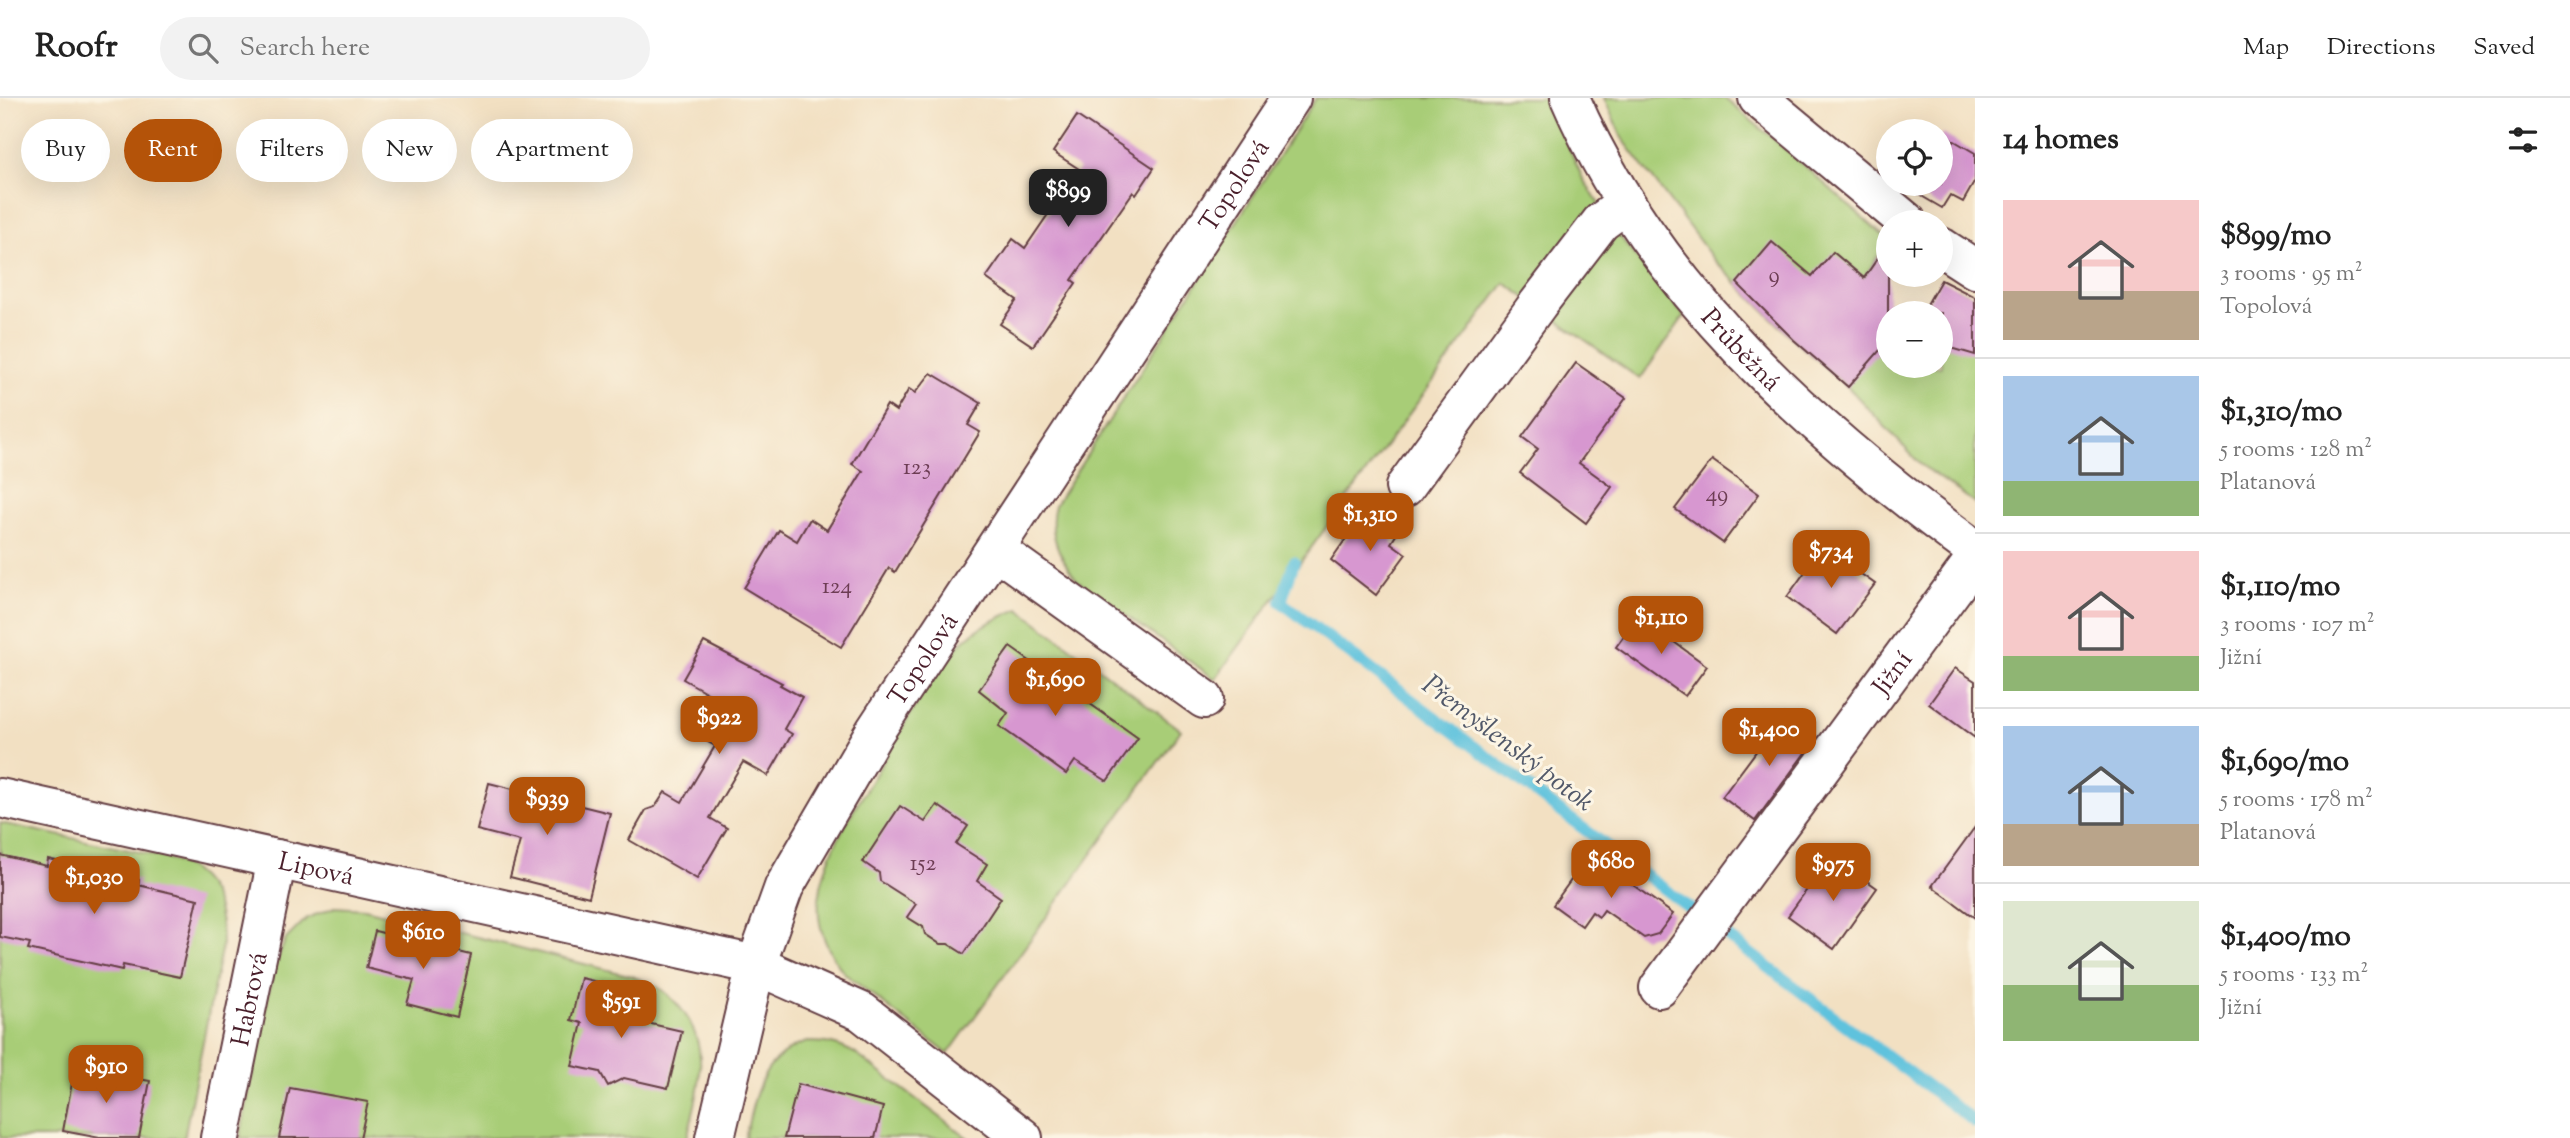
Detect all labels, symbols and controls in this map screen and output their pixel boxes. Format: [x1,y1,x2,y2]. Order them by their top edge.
search box [160,17,650,80]
text: Roofr [35,24,118,72]
icon: search [184,29,222,67]
text: Search here [240,30,370,67]
text: Map [2243,31,2289,65]
text: Directions [2327,31,2435,65]
text: Saved [2473,31,2535,65]
chip: Buy [21,119,110,182]
chip: Rent [124,119,222,182]
chip: Filters [236,119,348,182]
chip: New [362,119,457,182]
chip: Apartment [471,119,633,182]
map controls [1876,119,1953,378]
button: locate [1876,119,1953,196]
text: 14 homes [2003,119,2119,162]
icon: filters [2504,121,2542,159]
street label: Topolová [1192,133,1280,240]
pin: $899 [1027,170,1109,229]
text: $899 [1045,175,1091,208]
button: + [1876,210,1953,287]
text: $899/mo [2220,215,2331,258]
icon: home [2059,228,2143,312]
text: 3 rooms · 95 m² [2220,258,2363,291]
house number: 9 [1768,260,1780,293]
text: Topolová [2220,291,2312,324]
street label: Průběžná [1691,301,1788,401]
button: − [1876,301,1953,378]
text: $1,310/mo [2220,391,2342,434]
icon: home [2059,404,2143,488]
text: 5 rooms · 128 m² [2220,434,2372,467]
house number: 123 [903,452,931,485]
text: Platanová [2220,467,2316,500]
house number: 49 [1706,479,1728,512]
pin: $1,310 [1313,494,1427,553]
text: $1,310 [1343,499,1397,532]
pin: $734 [1790,531,1872,590]
text: $734 [1809,536,1853,569]
text: $1,110/mo [2220,566,2340,609]
house number: 124 [822,571,852,604]
icon: home [2059,579,2143,663]
pin: $1,110 [1604,596,1718,656]
text: $1,110 [1634,602,1688,635]
street label: Topolová [880,607,969,714]
text: 3 rooms · 107 m² [2220,609,2375,642]
text: Jižní [2220,642,2262,675]
street label: Jižní [1863,644,1922,706]
pin: $1,690 [998,658,1112,718]
text: $1,690 [1025,664,1085,697]
water label: Přemyšlenský potok [1413,666,1602,823]
pin: $922 [678,696,760,756]
text: $922 [697,702,741,735]
pin: $1,400 [1712,708,1826,768]
text: $1,400 [1738,714,1800,747]
text: $1,690/mo [2220,741,2349,784]
icon: home [2059,754,2143,838]
pin: $939 [506,778,588,837]
text: $939 [525,783,569,816]
text: 5 rooms · 178 m² [2220,784,2373,817]
text: Platanová [2220,817,2316,850]
pin: $680 [1570,840,1652,900]
street label: Lipová [275,844,357,897]
pin: $975 [1792,844,1874,903]
text: $680 [1587,846,1635,879]
house number: 152 [910,848,936,881]
text: $975 [1812,849,1854,882]
pin: $1,030 [37,856,151,916]
text: $1,030 [65,862,123,895]
pin: $610 [382,912,464,971]
text: $1,400/mo [2220,916,2351,959]
text: $610 [401,917,445,950]
icon: home [2059,929,2143,1013]
street label: Habrová [223,949,279,1050]
text: 5 rooms · 133 m² [2220,959,2368,992]
pin: $591 [580,981,662,1040]
text: $591 [601,986,641,1019]
text: Jižní [2220,992,2262,1025]
pin: $910 [65,1046,147,1105]
text: $910 [84,1051,128,1084]

